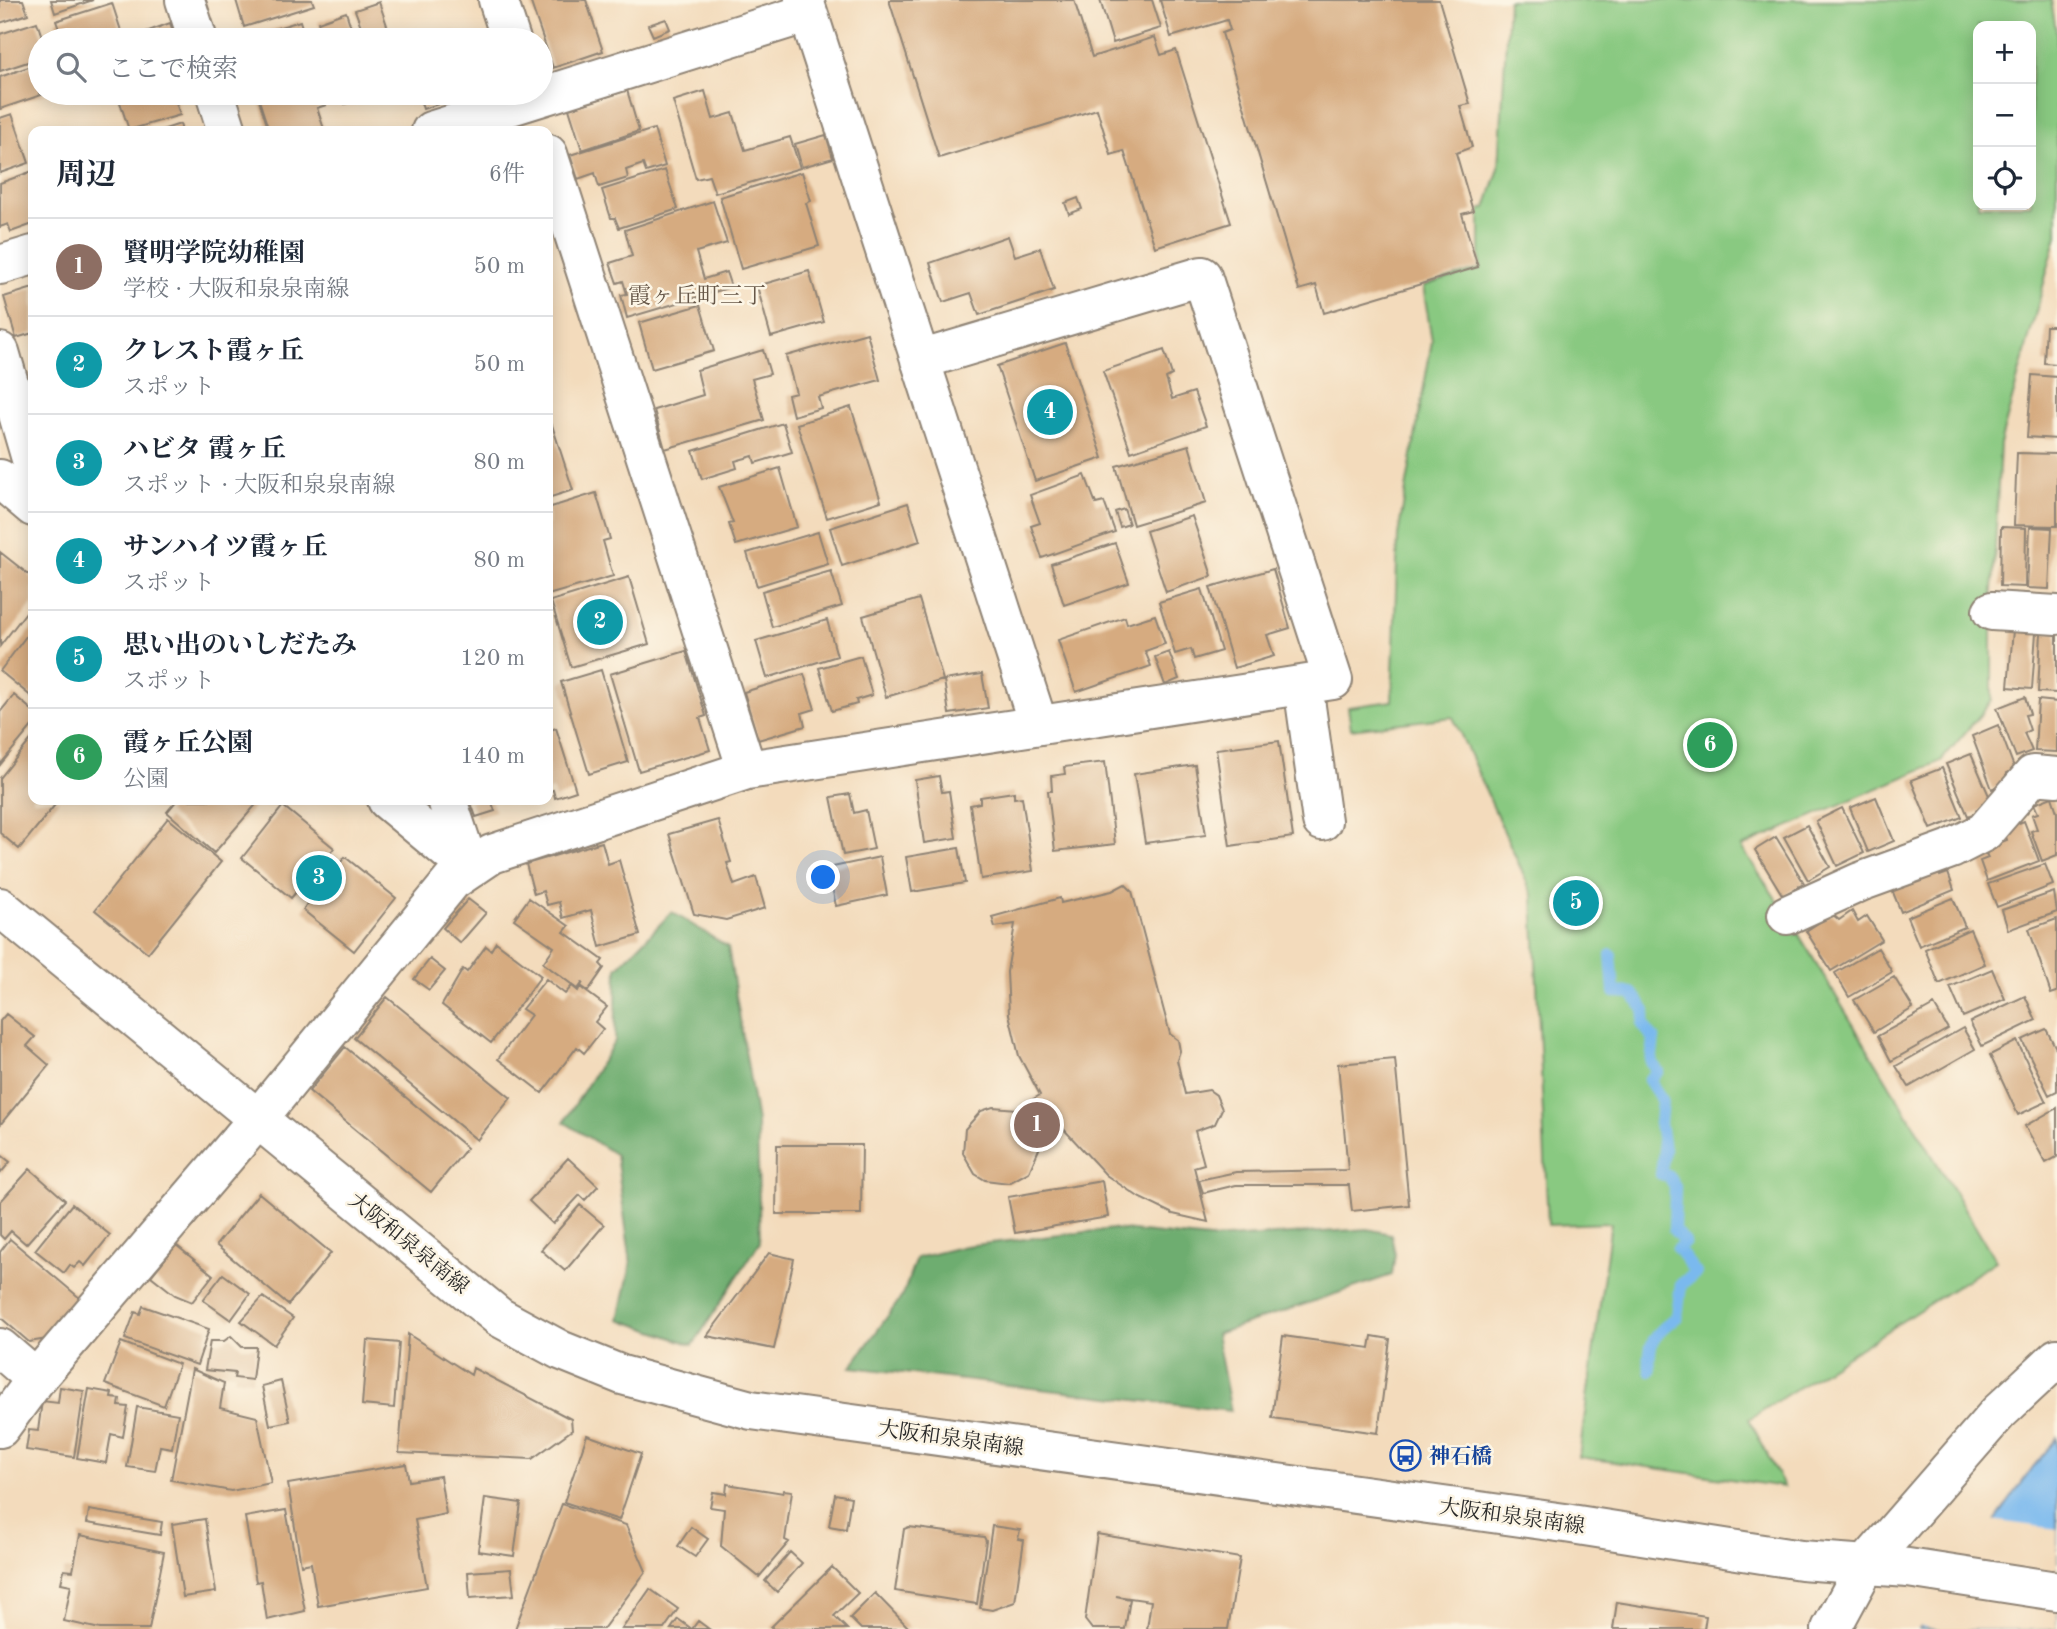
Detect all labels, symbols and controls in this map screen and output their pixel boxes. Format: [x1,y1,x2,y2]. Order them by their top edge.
map controls [1973,21,2036,210]
button: + [1973,21,2036,84]
search box [28,28,553,105]
icon: search [52,48,90,86]
text: ここで検索 [108,57,238,83]
button: − [1973,84,2036,147]
button: locate [1973,147,2036,210]
text: 周辺 [56,161,116,191]
text: 6件 [489,163,525,186]
text: 賢明学院幼稚園 [123,241,305,267]
text: 1 [72,255,86,278]
text: 50 m [474,255,525,278]
text: 学校 · 大阪和泉泉南線 [123,278,349,301]
district label: 霞ヶ丘町三丁 [628,283,766,308]
text: クレスト霞ヶ丘 [123,339,304,365]
text: 2 [72,353,86,376]
text: 50 m [474,353,525,376]
text: スポット [123,376,215,399]
pin: 4 [1027,386,1073,438]
text: ハビタ 霞ヶ丘 [123,437,286,463]
text: 3 [72,451,86,474]
text: 80 m [474,451,525,474]
text: スポット · 大阪和泉泉南線 [123,474,395,497]
text: サンハイツ霞ヶ丘 [123,535,328,561]
text: 4 [72,549,86,572]
text: 80 m [474,549,525,572]
text: スポット [123,572,215,595]
pin: 2 [577,596,623,648]
text: 思い出のいしだたみ [123,633,357,659]
text: 5 [72,647,86,670]
text: 120 m [460,647,525,670]
text: スポット [123,670,215,693]
pin: 6 [1687,719,1733,771]
text: 霞ヶ丘公園 [123,731,253,757]
text: 6 [72,745,86,768]
text: 140 m [460,745,525,768]
text: 公園 [123,768,169,791]
pin: 3 [296,852,342,904]
your location [806,860,840,894]
pin: 5 [1553,877,1599,929]
pin: 1 [1014,1099,1060,1151]
street label: 大阪和泉泉南線 [344,1188,473,1299]
street label: 大阪和泉泉南線 [877,1417,1025,1460]
bus stop icon: 神石橋 [1389,1439,1423,1473]
place label: 神石橋 [1429,1445,1492,1468]
street label: 大阪和泉泉南線 [1438,1495,1586,1538]

